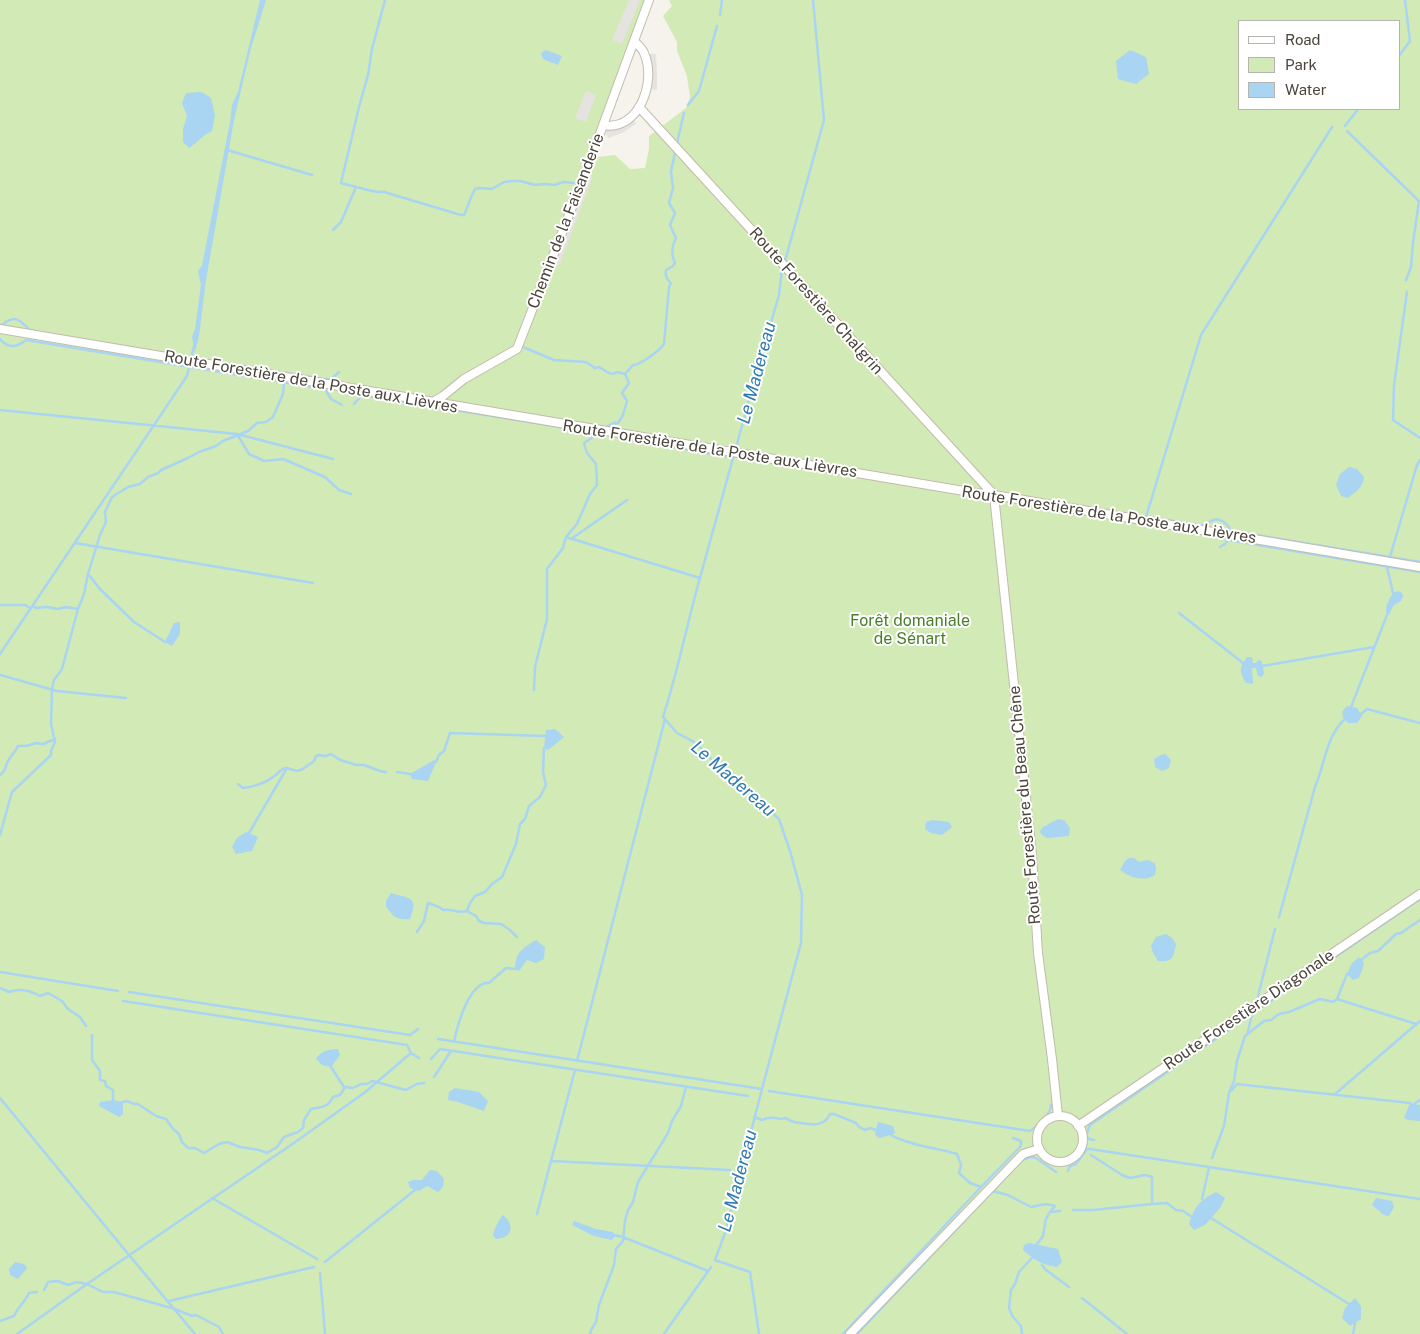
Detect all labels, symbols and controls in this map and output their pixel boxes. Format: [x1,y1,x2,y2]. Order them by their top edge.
legend [1238,20,1400,110]
text: Road [1285,31,1321,48]
text: Park [1285,56,1317,73]
text: Water [1285,81,1327,98]
street label: Chemin de la Faisanderie [524,130,608,312]
street label: Route Forestière Chalgrin [745,224,887,378]
water label: Le Madereau [733,320,781,426]
street label: Route Forestière de la Poste aux Lièvres [163,347,459,417]
street label: Route Forestière de la Poste aux Lièvres [561,416,859,482]
street label: Route Forestière de la Poste aux Lièvres [960,482,1258,548]
park label: Forêt domaniale de Sénart [850,611,970,649]
street label: Route Forestière du Beau Chêne [1005,685,1045,925]
water label: Le Madereau [686,736,780,822]
street label: Route Forestière Diagonale [1160,946,1338,1074]
water label: Le Madereau [714,1128,762,1234]

